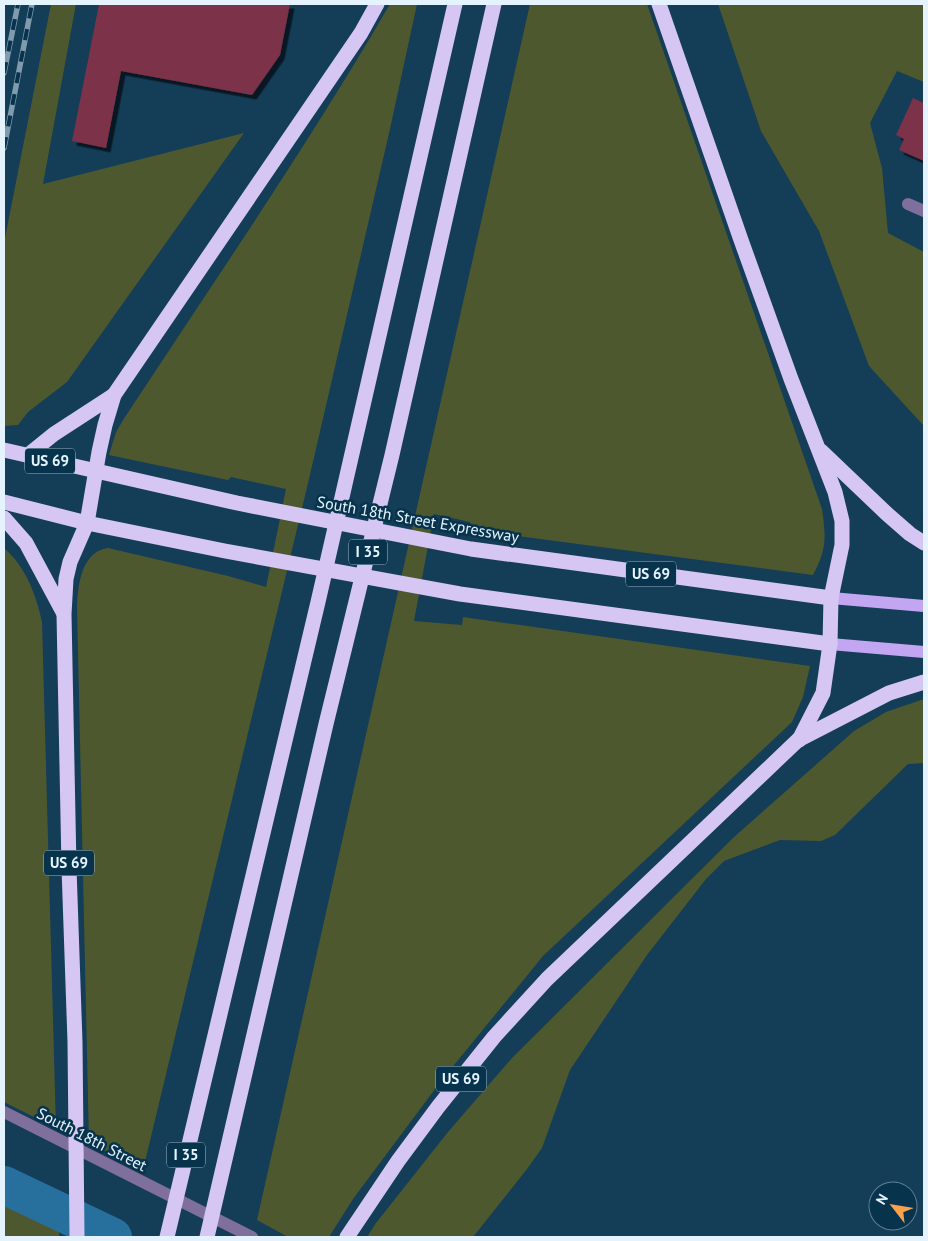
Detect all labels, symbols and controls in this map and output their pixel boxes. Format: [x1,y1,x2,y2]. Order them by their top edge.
road number: US 69 [25,448,75,474]
street label: South 18th Street Expressway [315,491,521,547]
road number: I 35 [349,540,387,564]
road number: US 69 [626,562,676,586]
road number: US 69 [44,850,94,876]
road number: US 69 [436,1066,486,1092]
street label: South 18th Street [34,1103,151,1176]
road number: I 35 [167,1142,205,1168]
north arrow [868,1181,918,1231]
text: N [872,1191,892,1208]

